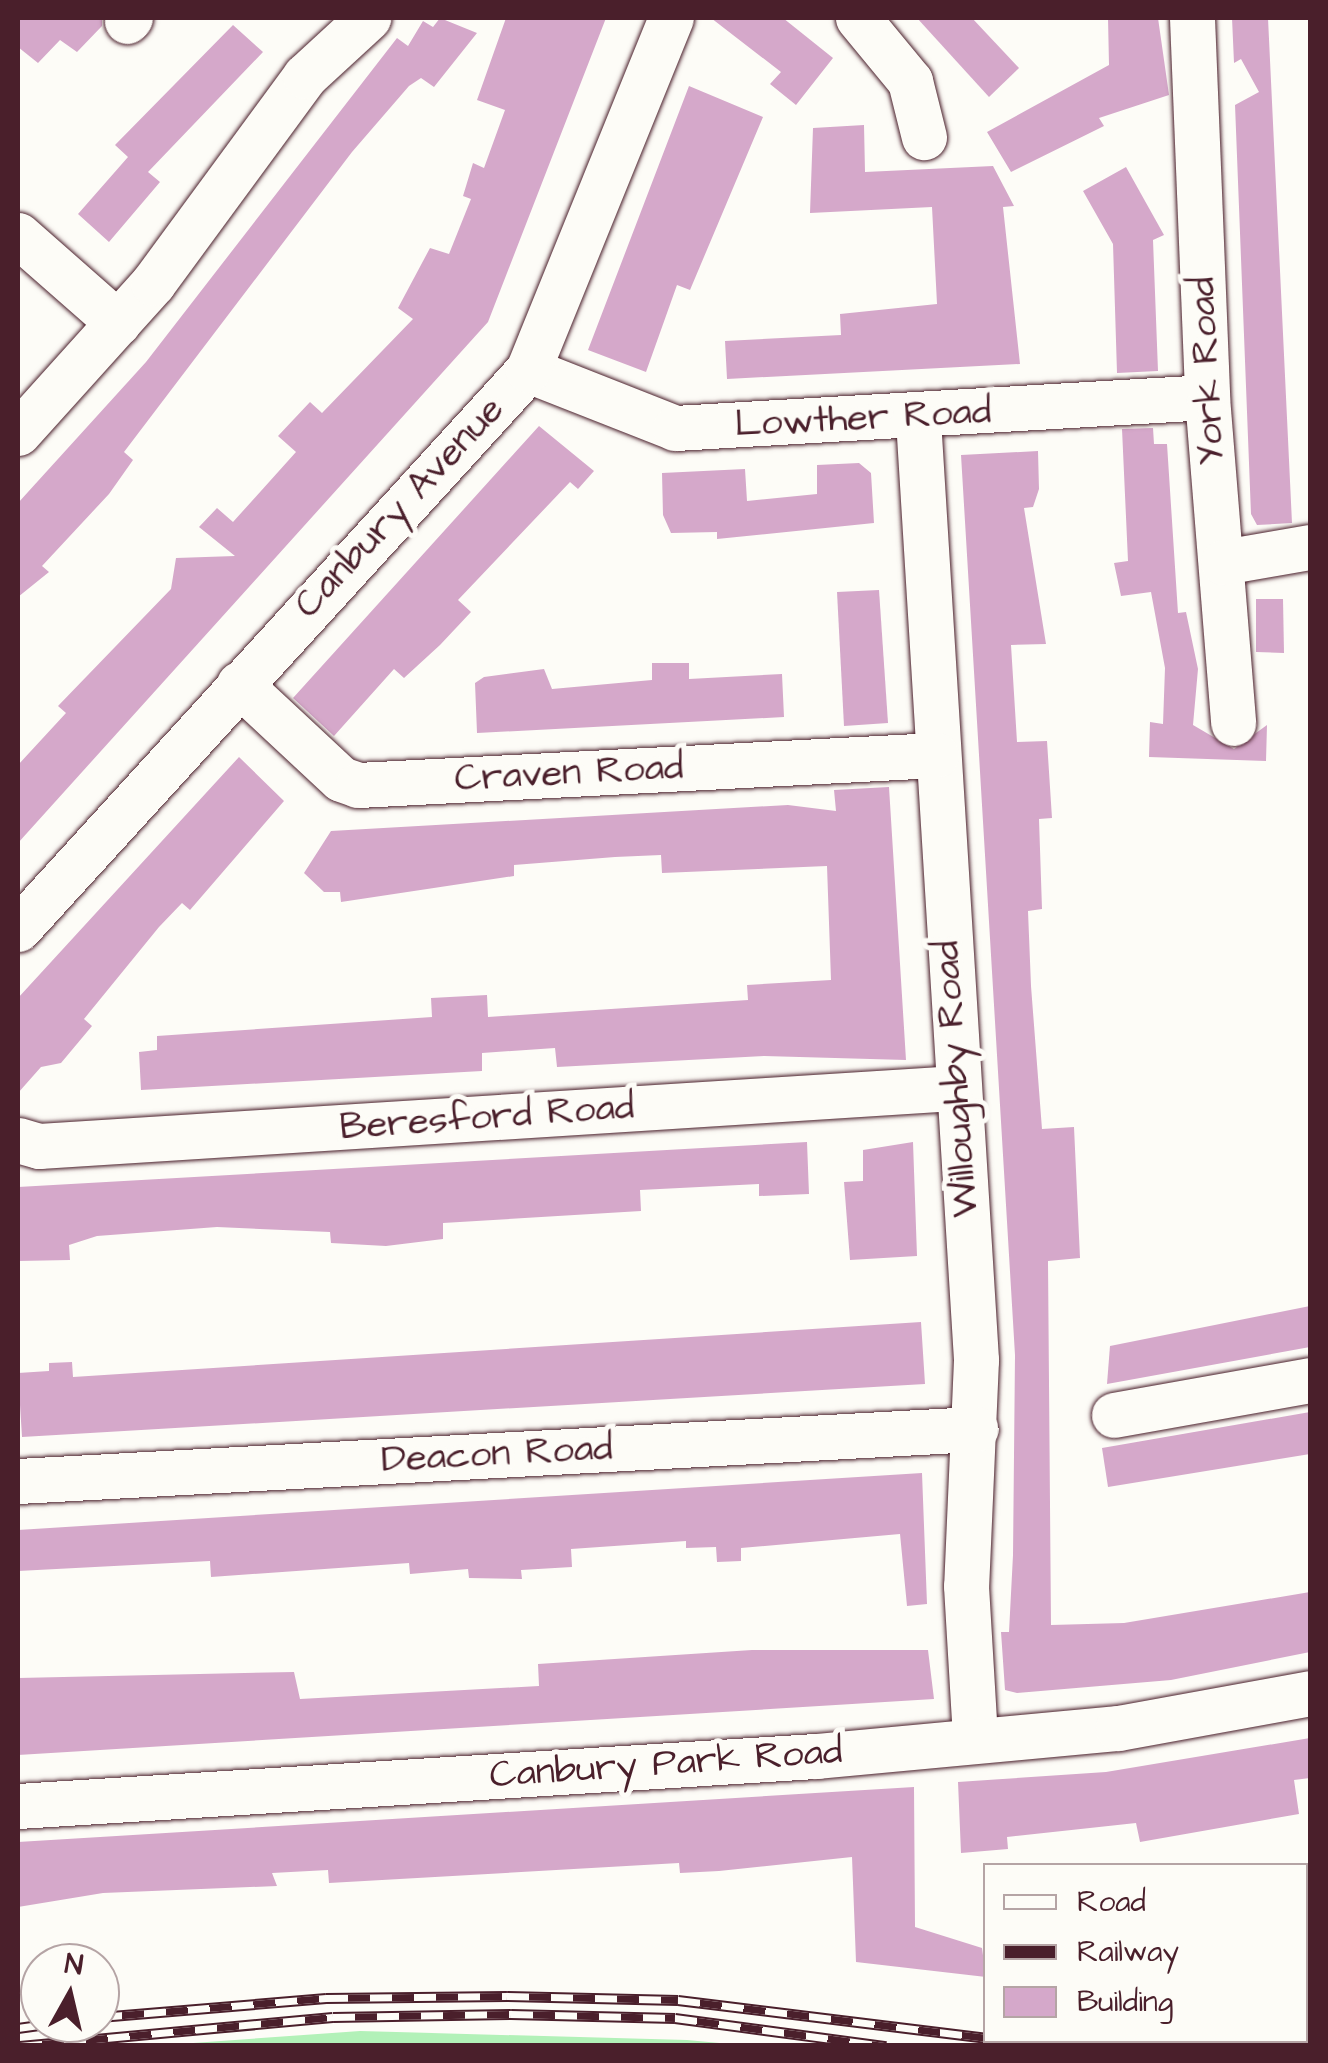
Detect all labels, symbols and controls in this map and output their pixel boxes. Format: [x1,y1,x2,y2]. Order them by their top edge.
street label: York Road [1180,276,1236,466]
street label: Canbury Avenue [286,388,514,628]
street label: Lowther Road [734,390,992,448]
street label: Craven Road [453,745,685,803]
street label: Willoughby Road [925,939,989,1219]
street label: Beresford Road [338,1085,636,1151]
street label: Deacon Road [380,1426,614,1484]
street label: Canbury Park Road [488,1729,844,1799]
legend [983,1863,1308,2043]
text: Road [1077,1881,1146,1923]
text: Railway [1077,1931,1179,1973]
north arrow [20,1943,120,2043]
text: N [63,1944,85,1985]
text: Building [1077,1981,1173,2023]

